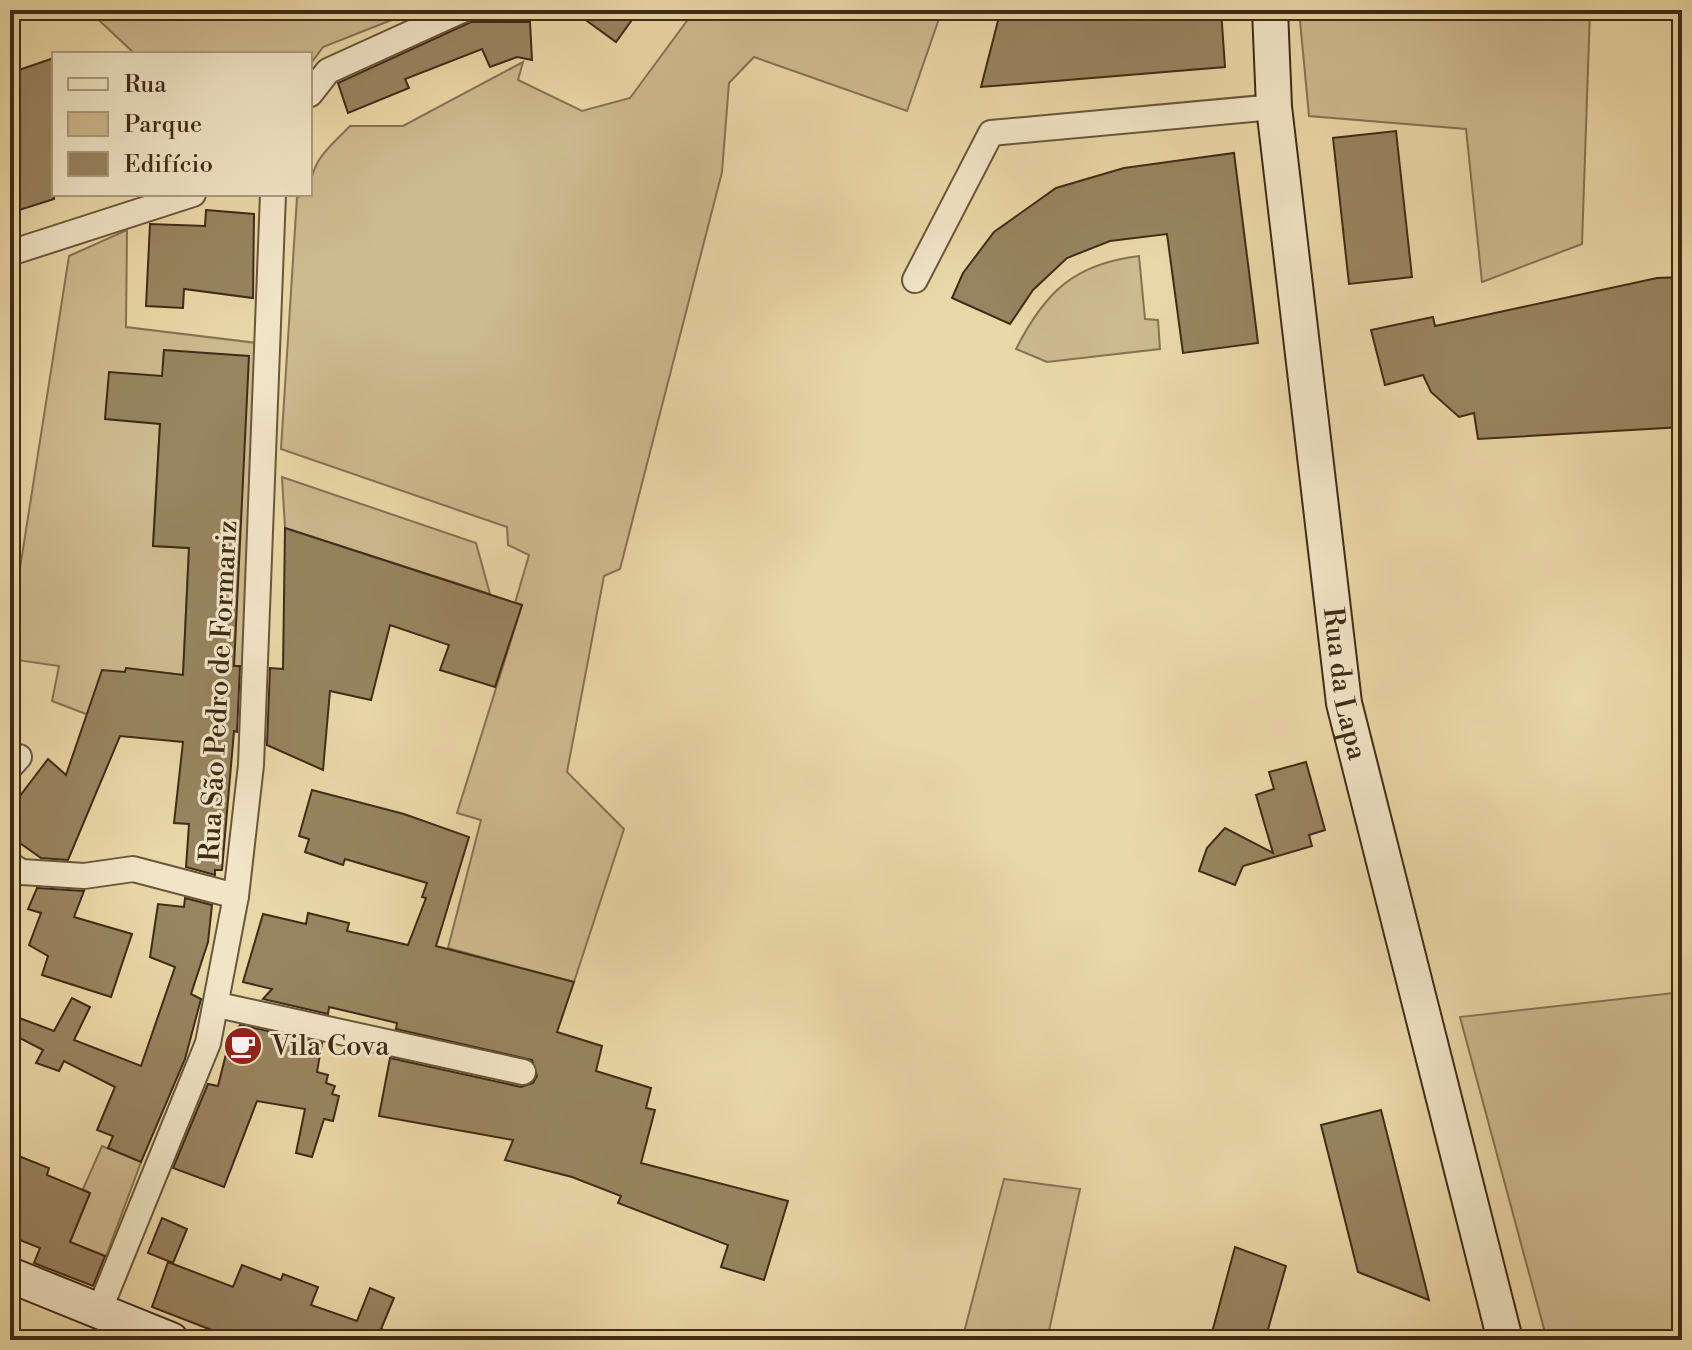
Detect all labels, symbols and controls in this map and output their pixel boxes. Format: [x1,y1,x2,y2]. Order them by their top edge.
legend [52,52,312,196]
text: Rua [124,70,167,100]
text: Parque [124,110,202,140]
text: Edifício [124,150,213,180]
street label: Rua São Pedro de Formariz [193,519,245,863]
street label: Rua da Lapa [1315,605,1375,764]
cafe icon: Vila Cova [222,1025,264,1067]
place label: Vila Cova [270,1029,390,1064]

